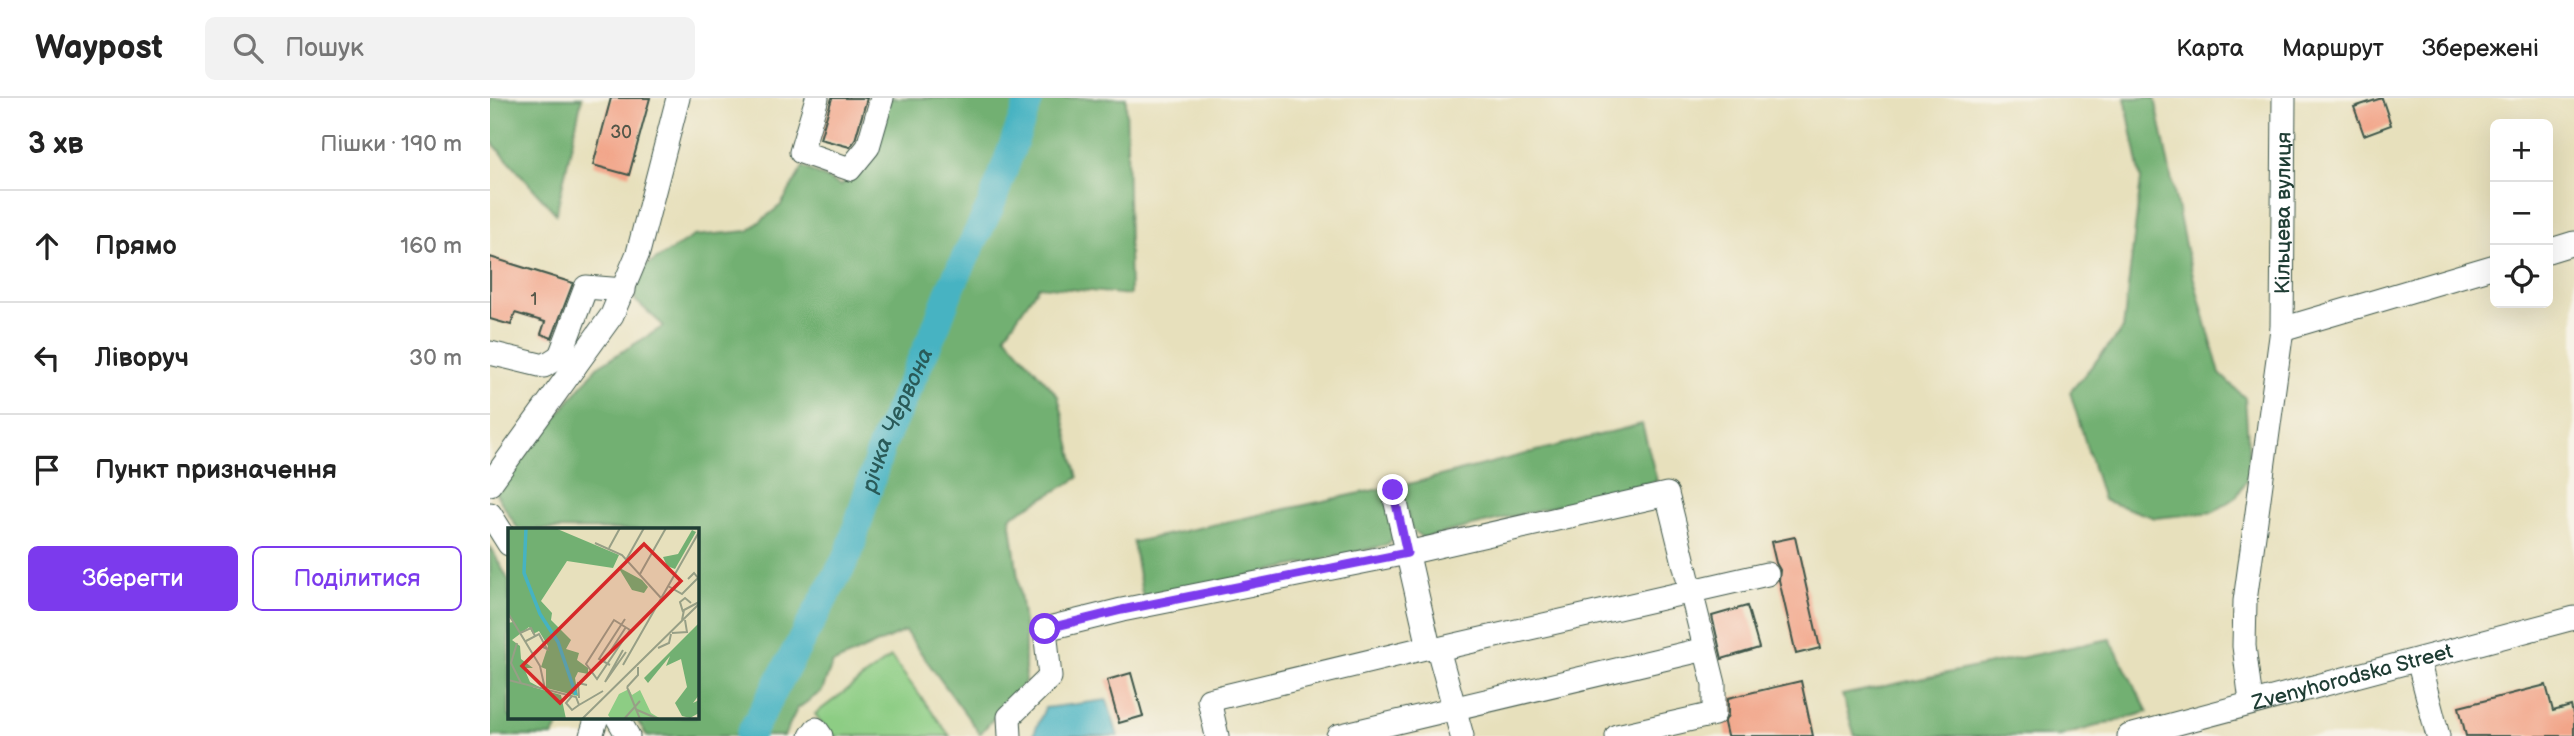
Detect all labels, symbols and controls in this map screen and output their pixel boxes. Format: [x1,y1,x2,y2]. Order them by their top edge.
search box [205,17,695,80]
text: Waypost [35,28,163,68]
icon: search [229,29,267,67]
text: Пошук [285,33,364,64]
text: Карта [2176,34,2244,63]
text: Маршрут [2282,34,2384,63]
text: Збережені [2422,34,2539,63]
map controls [2490,119,2553,308]
button: + [2490,119,2553,182]
house number: 30 [610,122,632,143]
text: 3 хв [28,126,84,162]
text: Пішки · 190 m [320,130,462,158]
street label: Кільцева вулиця [2270,132,2297,294]
button: − [2490,182,2553,245]
icon: ahead [28,227,66,265]
text: Прямо [95,231,177,262]
text: 160 m [400,232,462,260]
button: locate [2490,245,2553,308]
house number: 1 [531,289,537,310]
icon: left [28,339,66,377]
text: Ліворуч [95,343,189,374]
water label: річка Червона [855,343,940,497]
text: 30 m [409,344,462,372]
icon: arrive [28,451,66,489]
text: Пункт призначення [95,455,337,486]
route end [1377,474,1408,505]
inset map [508,528,698,718]
button: Зберегти [28,546,238,611]
button: Поділитися [252,546,462,611]
route start [1029,613,1060,644]
street label: Zvenyhorodska Street [2248,639,2456,716]

